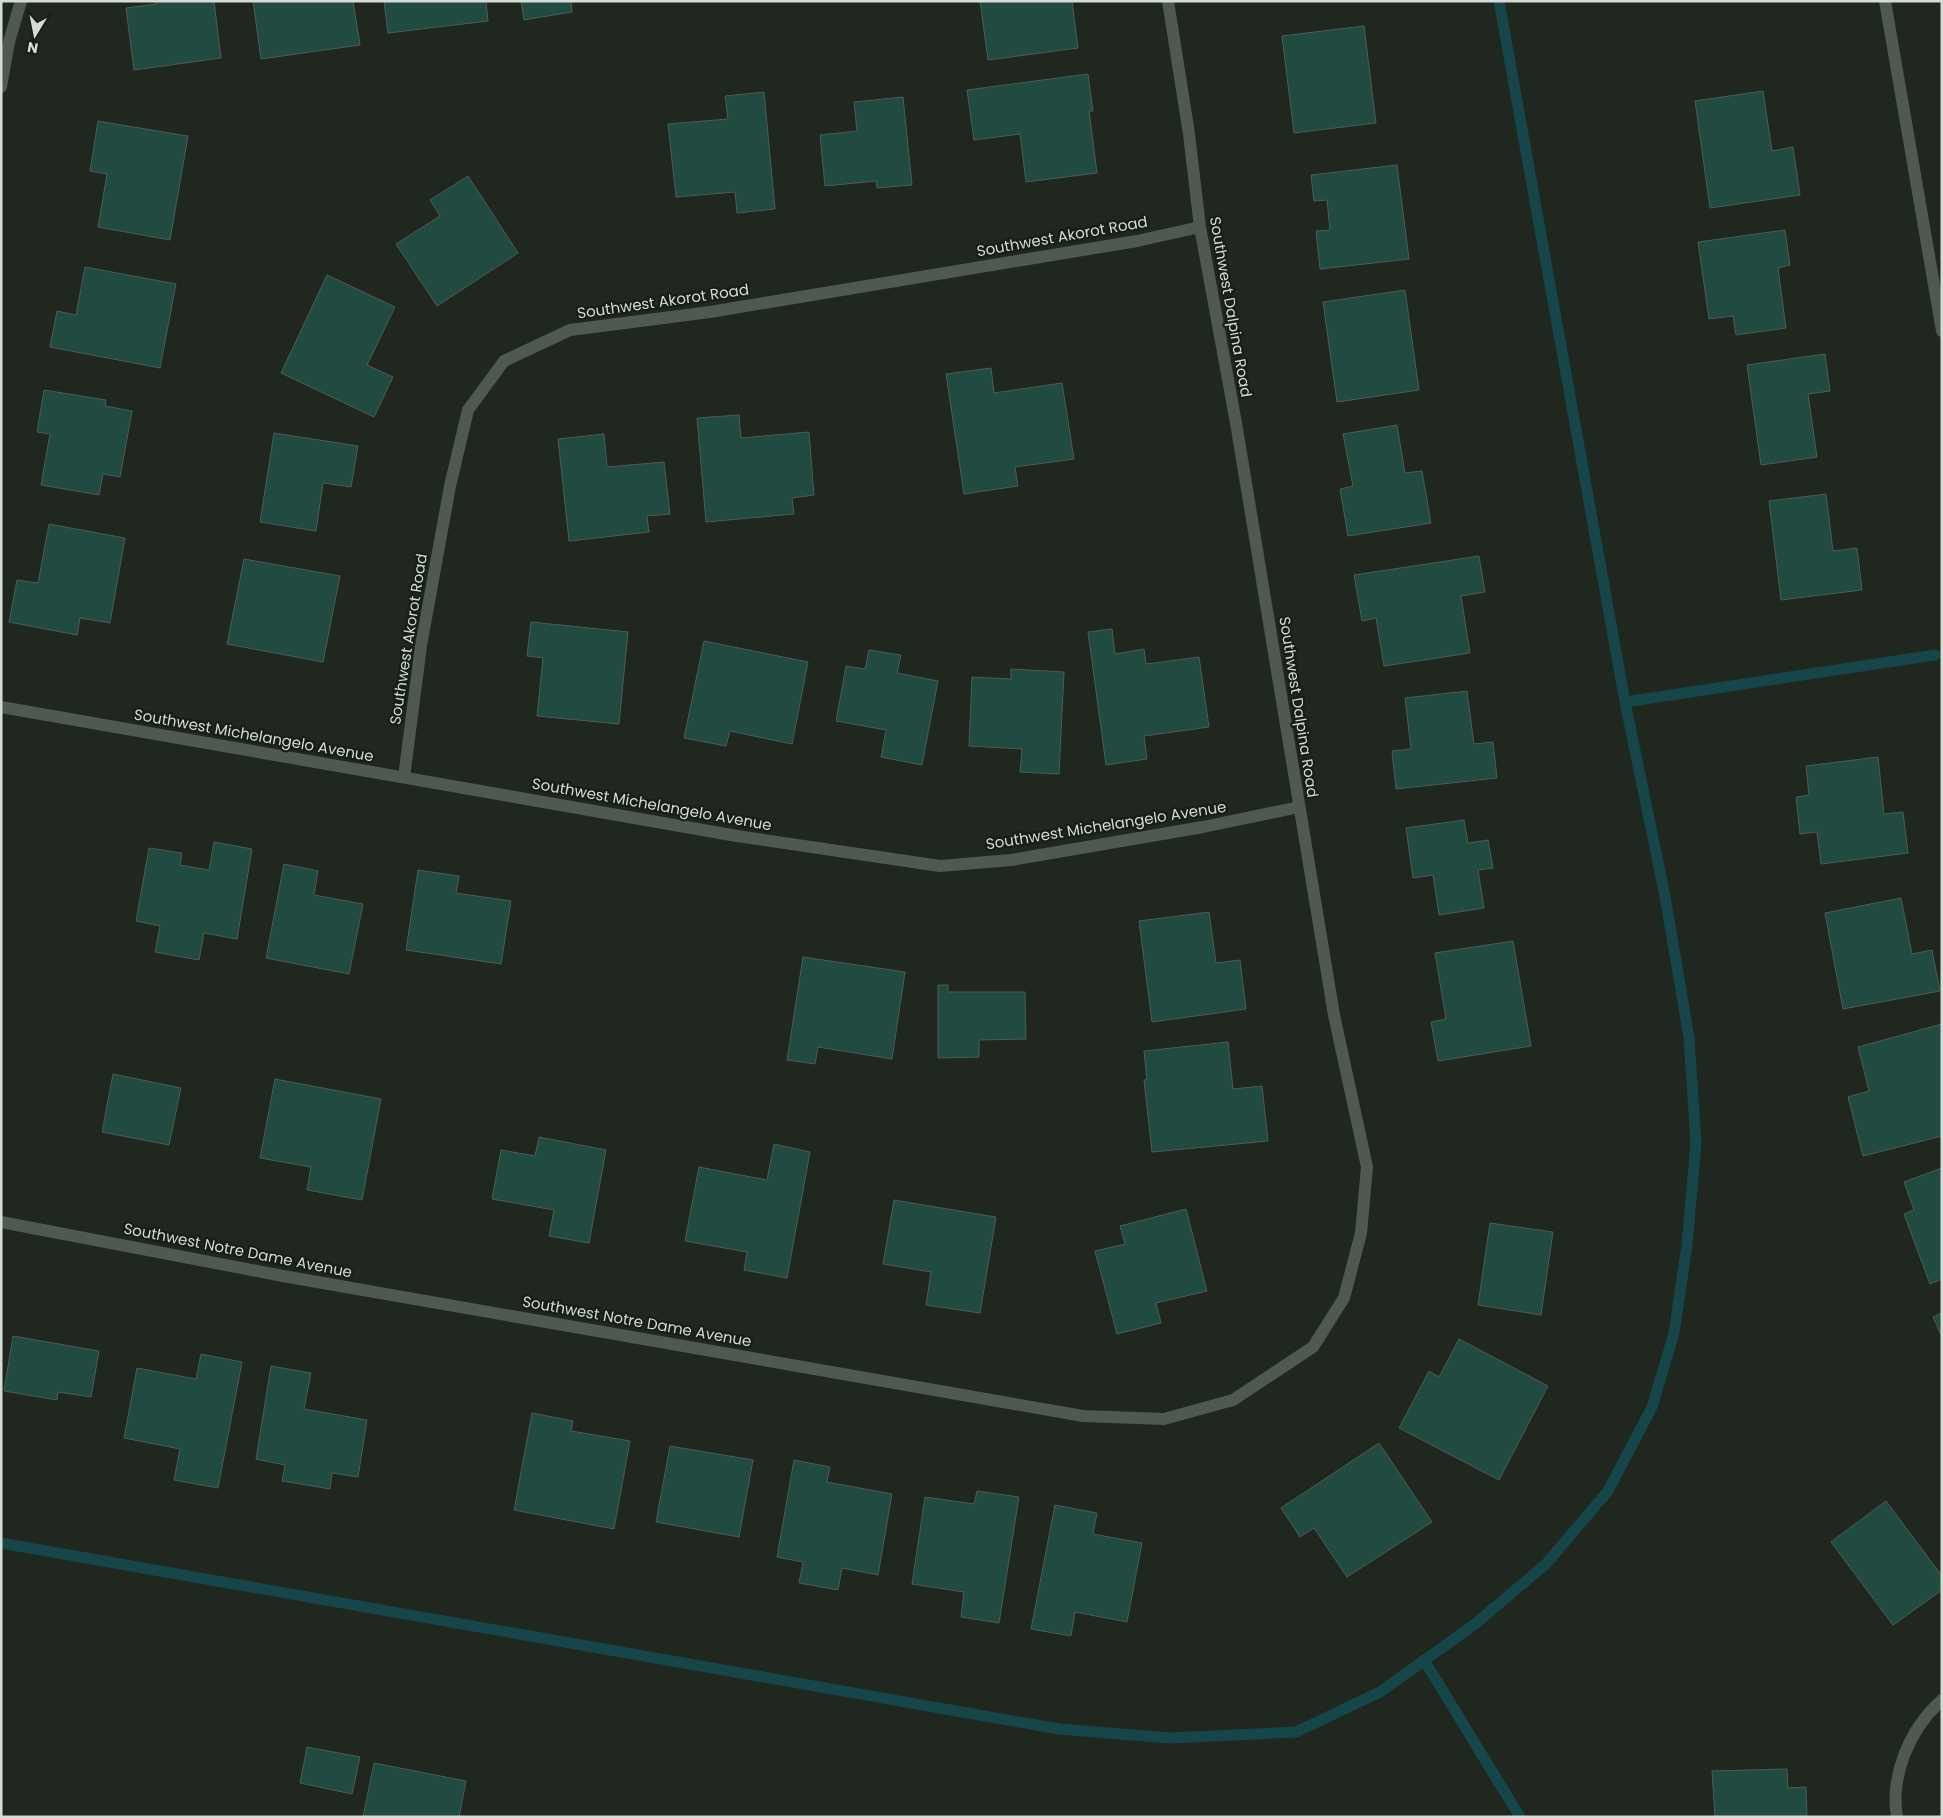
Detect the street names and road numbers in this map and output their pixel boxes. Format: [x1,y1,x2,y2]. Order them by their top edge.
street label: Southwest Akorot Road [975,211,1149,261]
street label: Southwest Dalpina Road [1205,215,1257,399]
street label: Southwest Akorot Road [576,279,750,323]
street label: Southwest Akorot Road [384,552,432,726]
street label: Southwest Dalpina Road [1274,615,1324,799]
street label: Southwest Michelangelo Avenue [132,704,376,766]
street label: Southwest Michelangelo Avenue [530,773,774,835]
street label: Southwest Michelangelo Avenue [984,796,1228,854]
street label: Southwest Notre Dame Avenue [122,1218,354,1282]
street label: Southwest Notre Dame Avenue [521,1290,753,1352]

